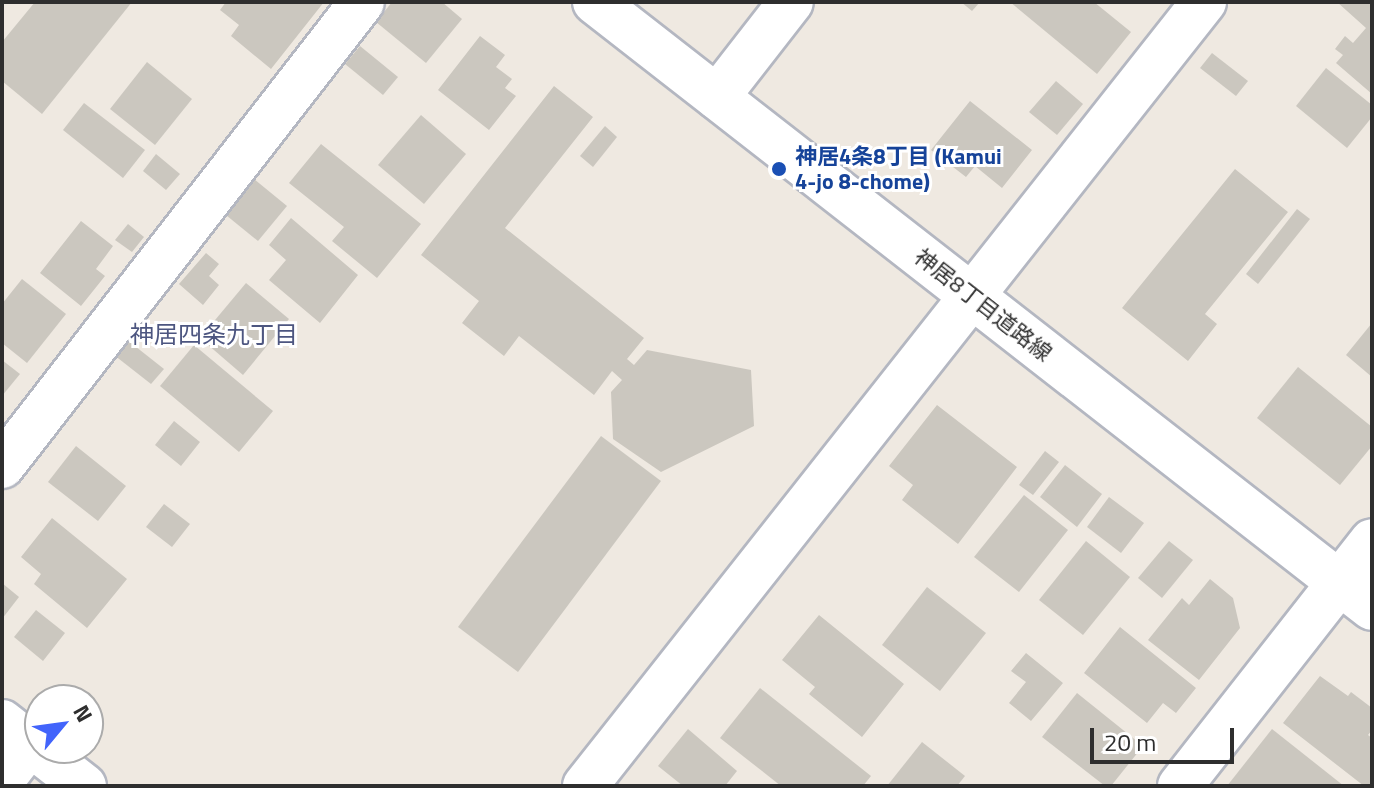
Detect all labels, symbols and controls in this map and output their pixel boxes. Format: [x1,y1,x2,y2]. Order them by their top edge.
place label: 神居4条8丁目 (Kamui 4-jo 8-chome) [795,143,1002,194]
marker: 神居4条8丁目 (Kamui 4-jo 8-chome) [770,160,788,178]
street label: 神居8丁目道路線 [909,243,1057,367]
district label: 神居四条九丁目 [130,321,298,349]
north arrow [24,684,104,764]
text: N [65,698,102,728]
scale bar [1094,712,1238,762]
text: 20 m [1104,724,1156,760]

